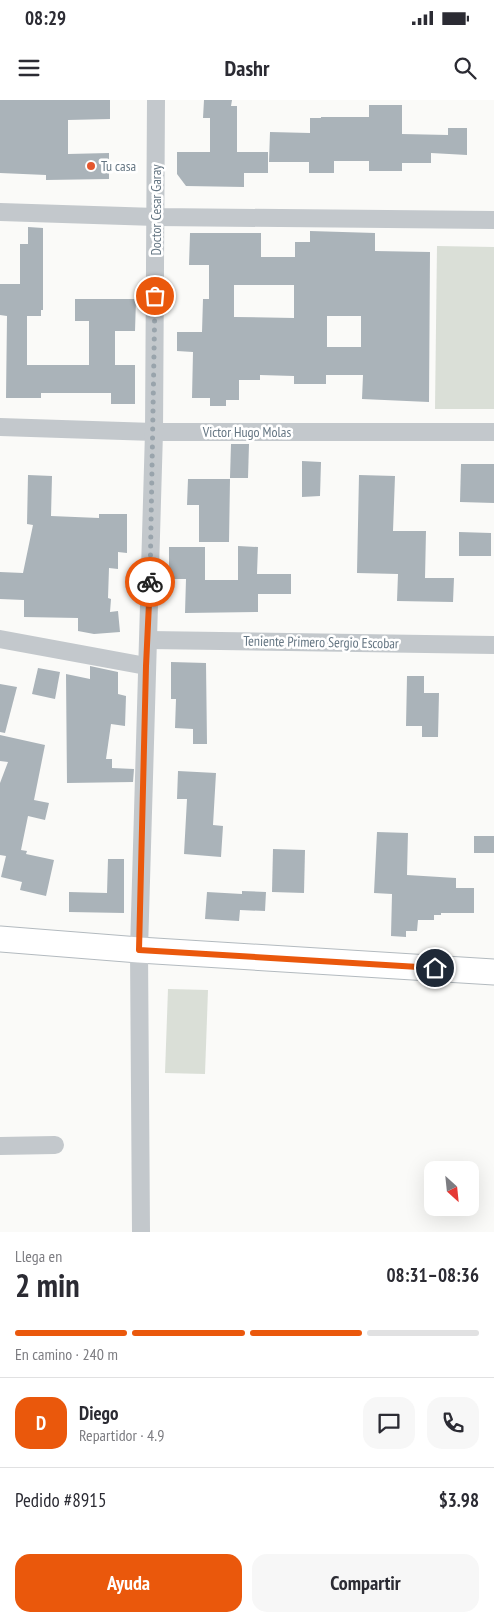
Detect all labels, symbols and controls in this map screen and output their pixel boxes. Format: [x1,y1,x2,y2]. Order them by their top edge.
text: 08:29 [25,6,66,30]
icon: menu [15,54,43,82]
text: Dashr [225,54,269,82]
icon: search [451,54,479,82]
place label: Tu casa [101,157,136,175]
marker: Tu casa [85,160,97,172]
street label: Doctor Cesar Garay [147,164,165,256]
pin [134,275,176,317]
icon: bag [141,282,169,310]
street label: Victor Hugo Molas [202,423,291,441]
courier [125,557,175,607]
icon: bike [136,568,164,596]
street label: Teniente Primero Sergio Escobar [243,632,399,652]
pin [414,947,456,989]
icon: home [421,954,449,982]
north arrow [424,1161,479,1216]
map controls [424,1161,479,1216]
text: Llega en [15,1246,62,1266]
text: 08:31–08:36 [386,1263,479,1287]
text: 2 min [15,1264,80,1306]
text: En camino · 240 m [15,1344,118,1364]
button: chat [363,1397,415,1449]
button: phone [427,1397,479,1449]
text: Diego [79,1401,118,1425]
text: D [36,1411,46,1435]
text: Repartidor · 4.9 [79,1425,164,1445]
text: Pedido #8915 [15,1488,106,1512]
text: $3.98 [439,1488,479,1512]
button: Ayuda [15,1554,242,1612]
button: Compartir [252,1554,479,1612]

